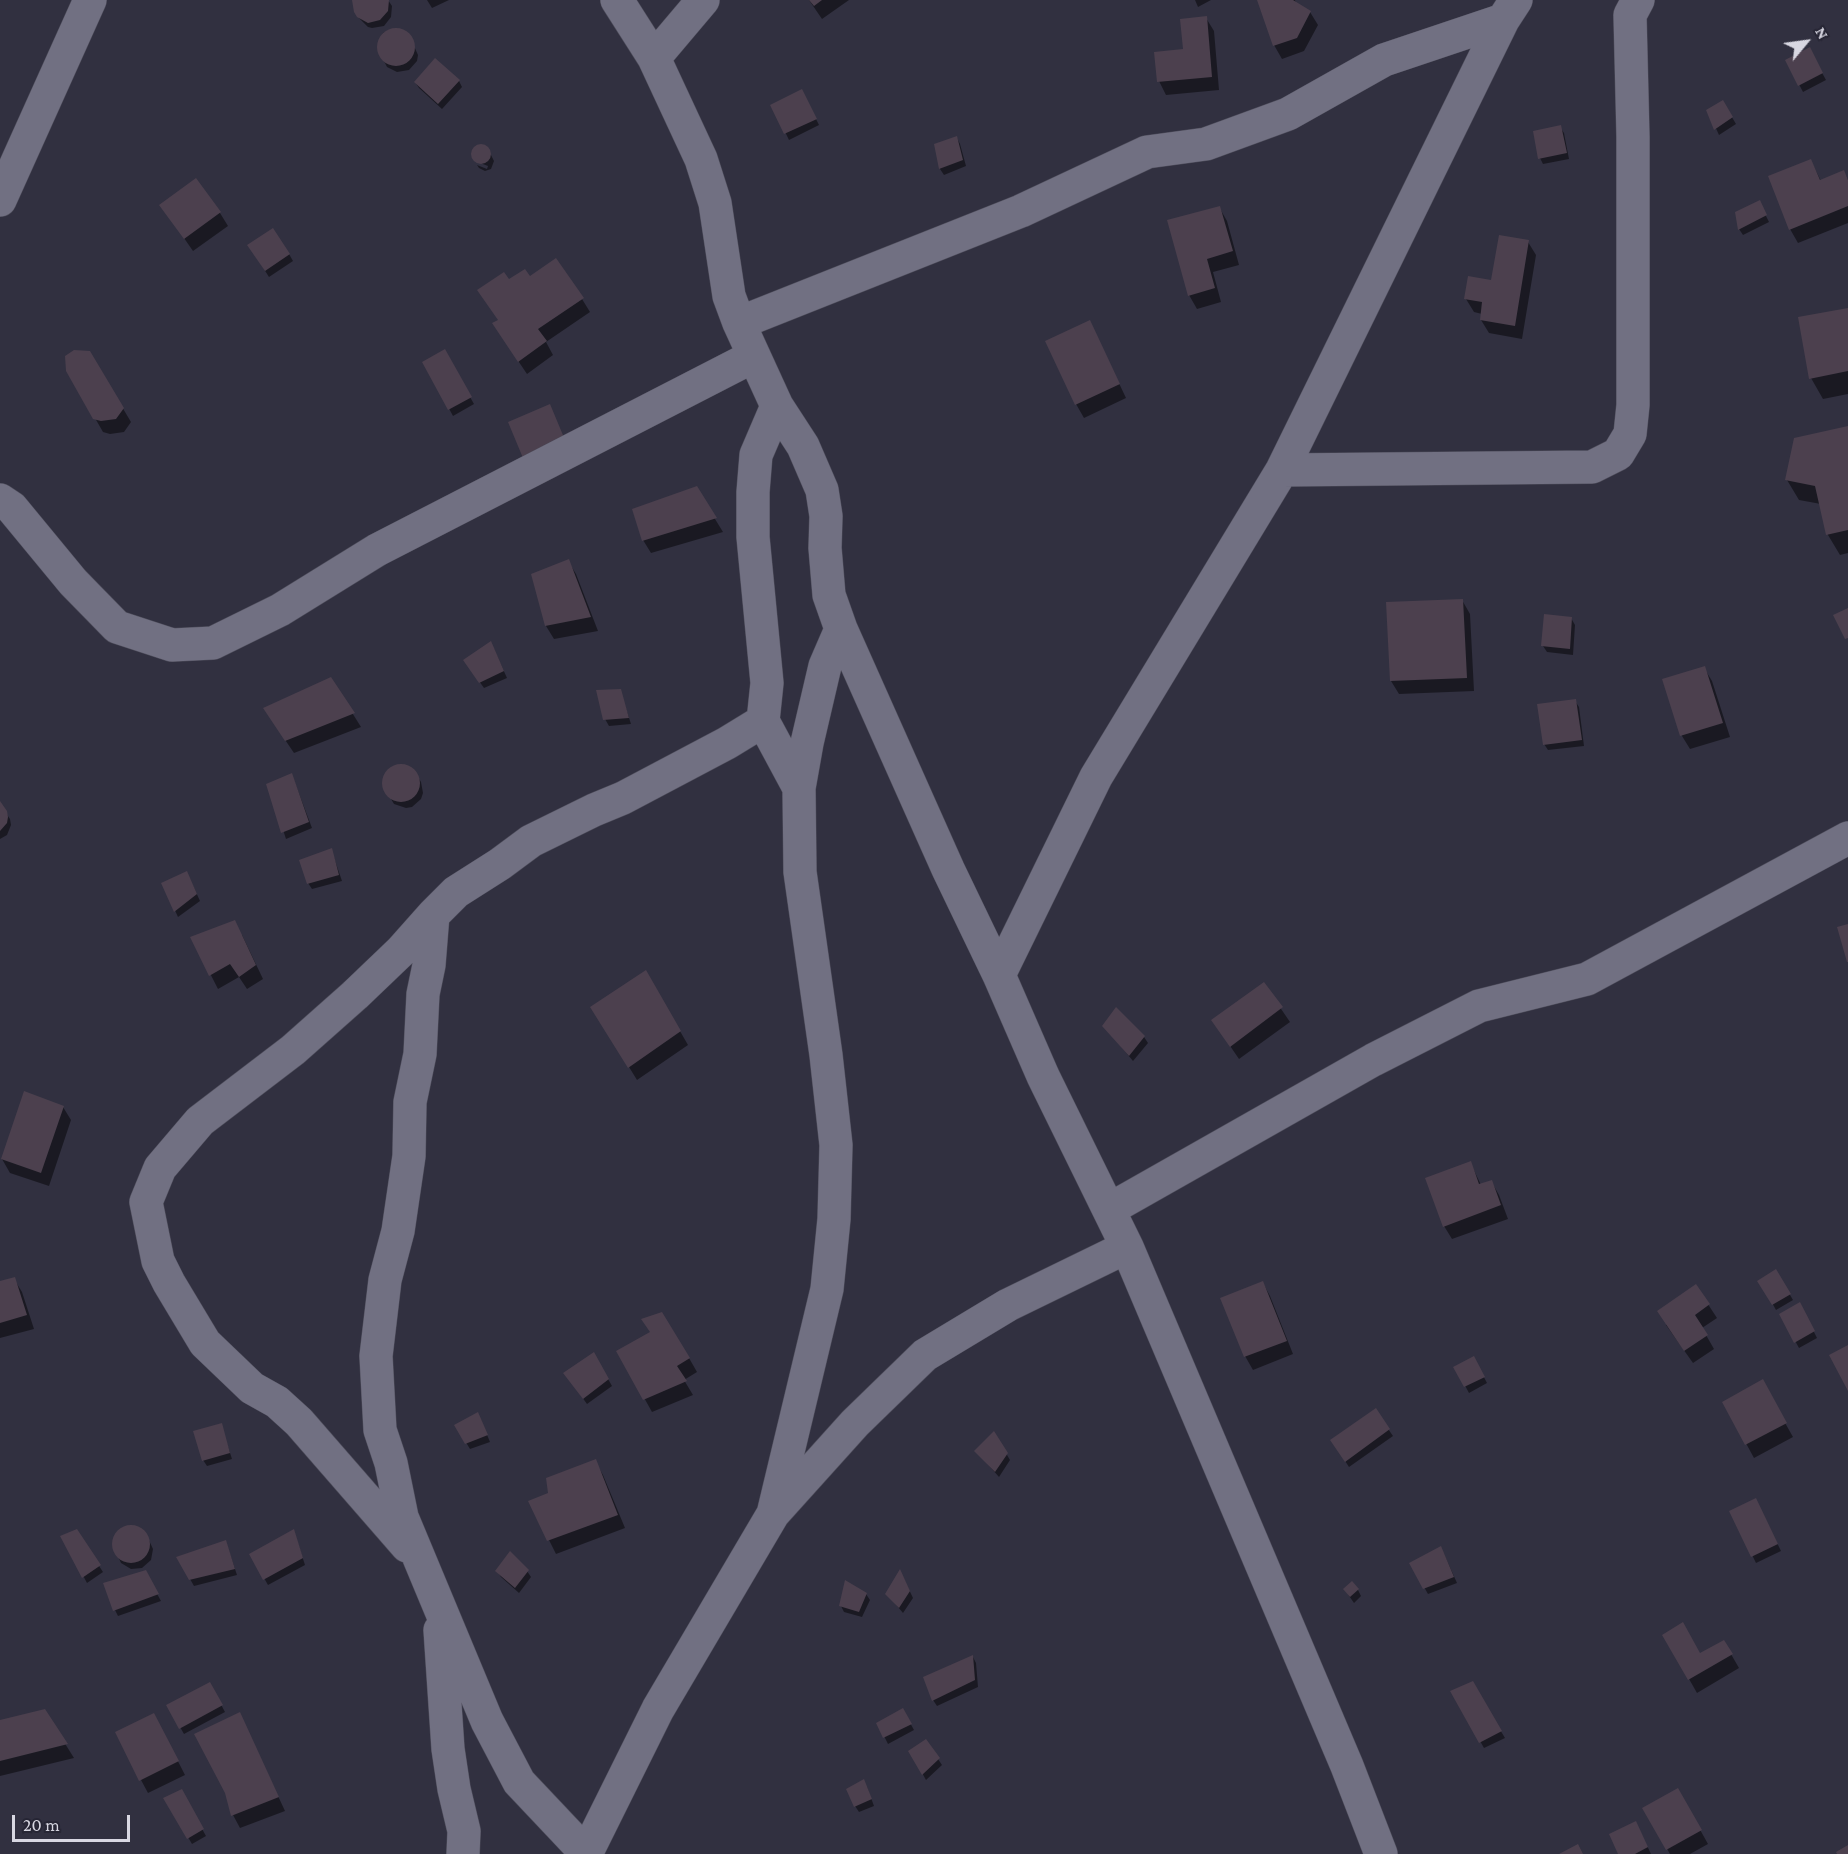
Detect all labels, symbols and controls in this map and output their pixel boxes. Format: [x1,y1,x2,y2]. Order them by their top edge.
north arrow [1776,12,1836,72]
text: N [1812,24,1832,42]
scale bar [15,1803,134,1841]
text: 20 m [23,1815,60,1835]

